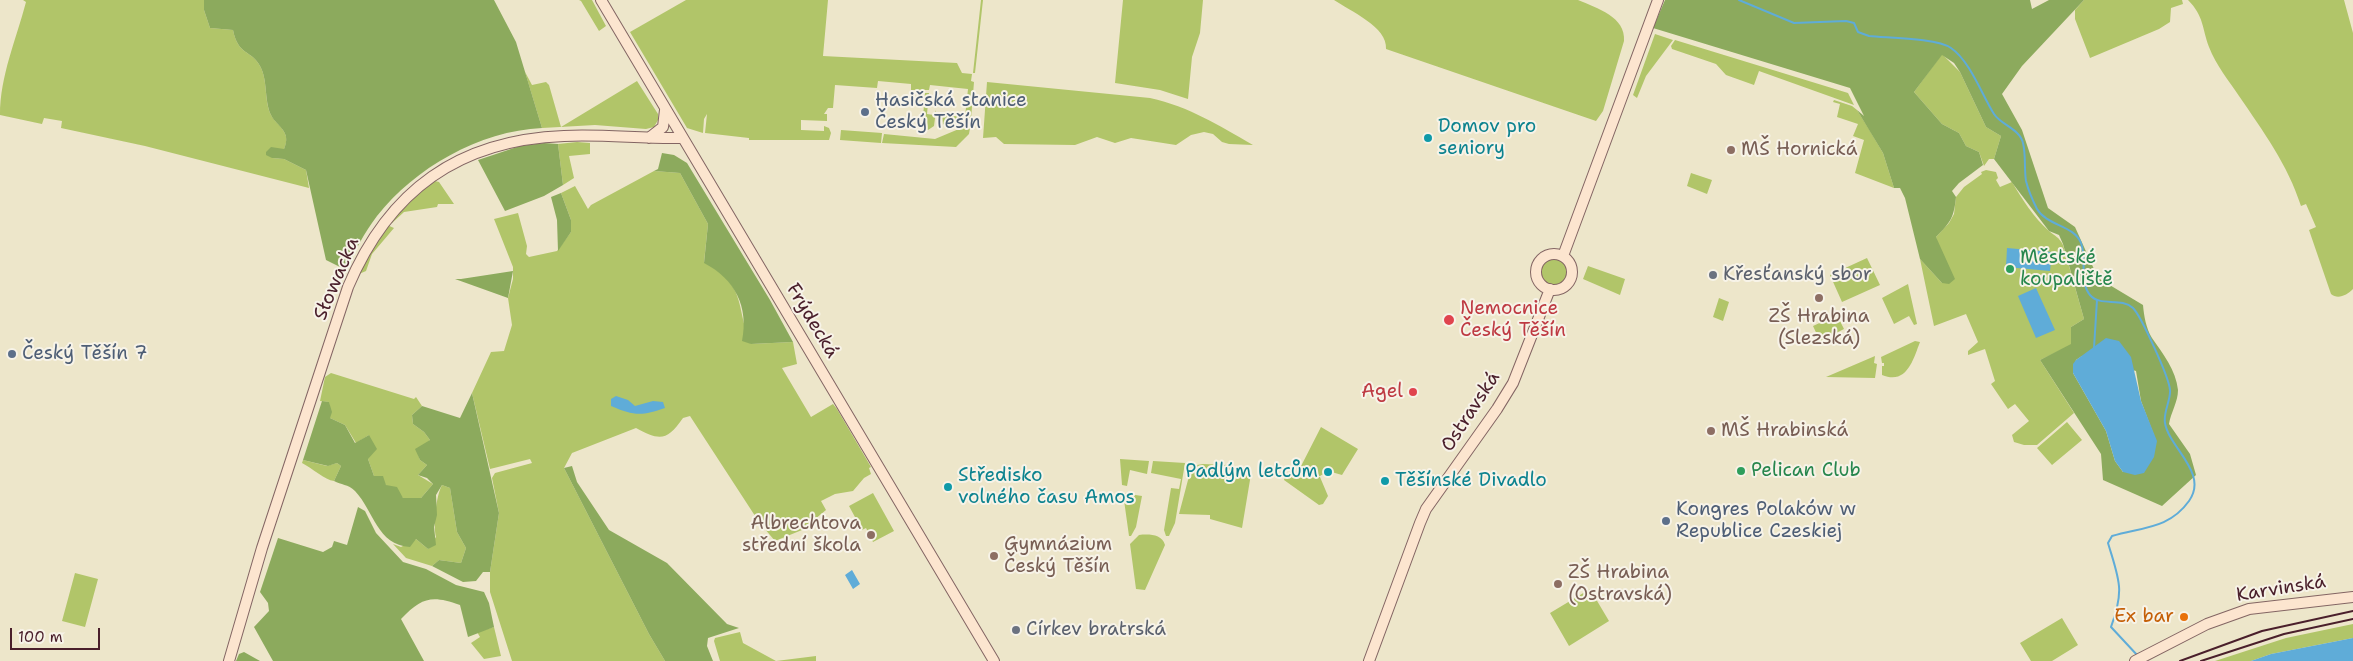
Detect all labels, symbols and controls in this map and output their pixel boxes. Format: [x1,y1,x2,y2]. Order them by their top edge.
place label: Hasičská stanice Český Těšín [875,90,1027,134]
marker: Hasičská stanice Český Těšín [859,106,871,118]
place label: Domov pro seniory [1438,116,1536,160]
marker: Domov pro seniory [1422,132,1434,144]
place label: MŠ Hornická [1741,139,1857,161]
marker: MŠ Hornická [1725,144,1737,156]
street label: Słowacka [309,234,365,324]
place label: Městské koupaliště [2020,247,2113,291]
marker: Městské koupaliště [2004,263,2016,275]
place label: Křesťanský sbor [1723,264,1872,286]
marker: Křesťanský sbor [1707,269,1719,281]
street label: Frýdecká [781,280,843,362]
marker: ZŠ Hrabina (Slezská) [1813,292,1825,304]
place label: Nemocnice Český Těšín [1460,298,1566,342]
place label: ZŠ Hrabina (Slezská) [1768,306,1870,350]
marker: Nemocnice Český Těšín [1442,313,1456,327]
place label: Český Těšín 7 [22,343,148,365]
marker: Český Těšín 7 [6,348,18,360]
street label: Ostravská [1437,368,1505,456]
place label: Agel [1361,381,1403,403]
marker: Agel [1407,386,1419,398]
place label: MŠ Hrabinská [1721,420,1848,442]
marker: MŠ Hrabinská [1705,425,1717,437]
place label: Pelican Club [1751,460,1861,482]
place label: Padlým letcům [1185,461,1318,483]
place label: Středisko volného času Amos [958,465,1135,509]
marker: Pelican Club [1735,465,1747,477]
marker: Padlým letcům [1322,466,1334,478]
place label: Těšínské Divadlo [1395,470,1547,492]
marker: Těšínské Divadlo [1379,475,1391,487]
marker: Středisko volného času Amos [942,481,954,493]
place label: Kongres Polaków w Republice Czeskiej [1676,499,1856,543]
place label: Albrechtova střední škola [742,513,861,557]
marker: Kongres Polaków w Republice Czeskiej [1660,515,1672,527]
marker: Albrechtova střední škola [865,529,877,541]
place label: Gymnázium Český Těšín [1004,534,1112,578]
marker: Gymnázium Český Těšín [988,550,1000,562]
place label: ZŠ Hrabina (Ostravská) [1568,562,1672,606]
street label: Karvinská [2235,571,2327,607]
marker: ZŠ Hrabina (Ostravská) [1552,578,1564,590]
place label: Ex bar [2114,606,2174,628]
marker: Ex bar [2178,611,2190,623]
scale bar [12,618,102,650]
place label: Církev bratrská [1026,619,1166,641]
marker: Církev bratrská [1010,624,1022,636]
text: 100 m [18,627,63,647]

